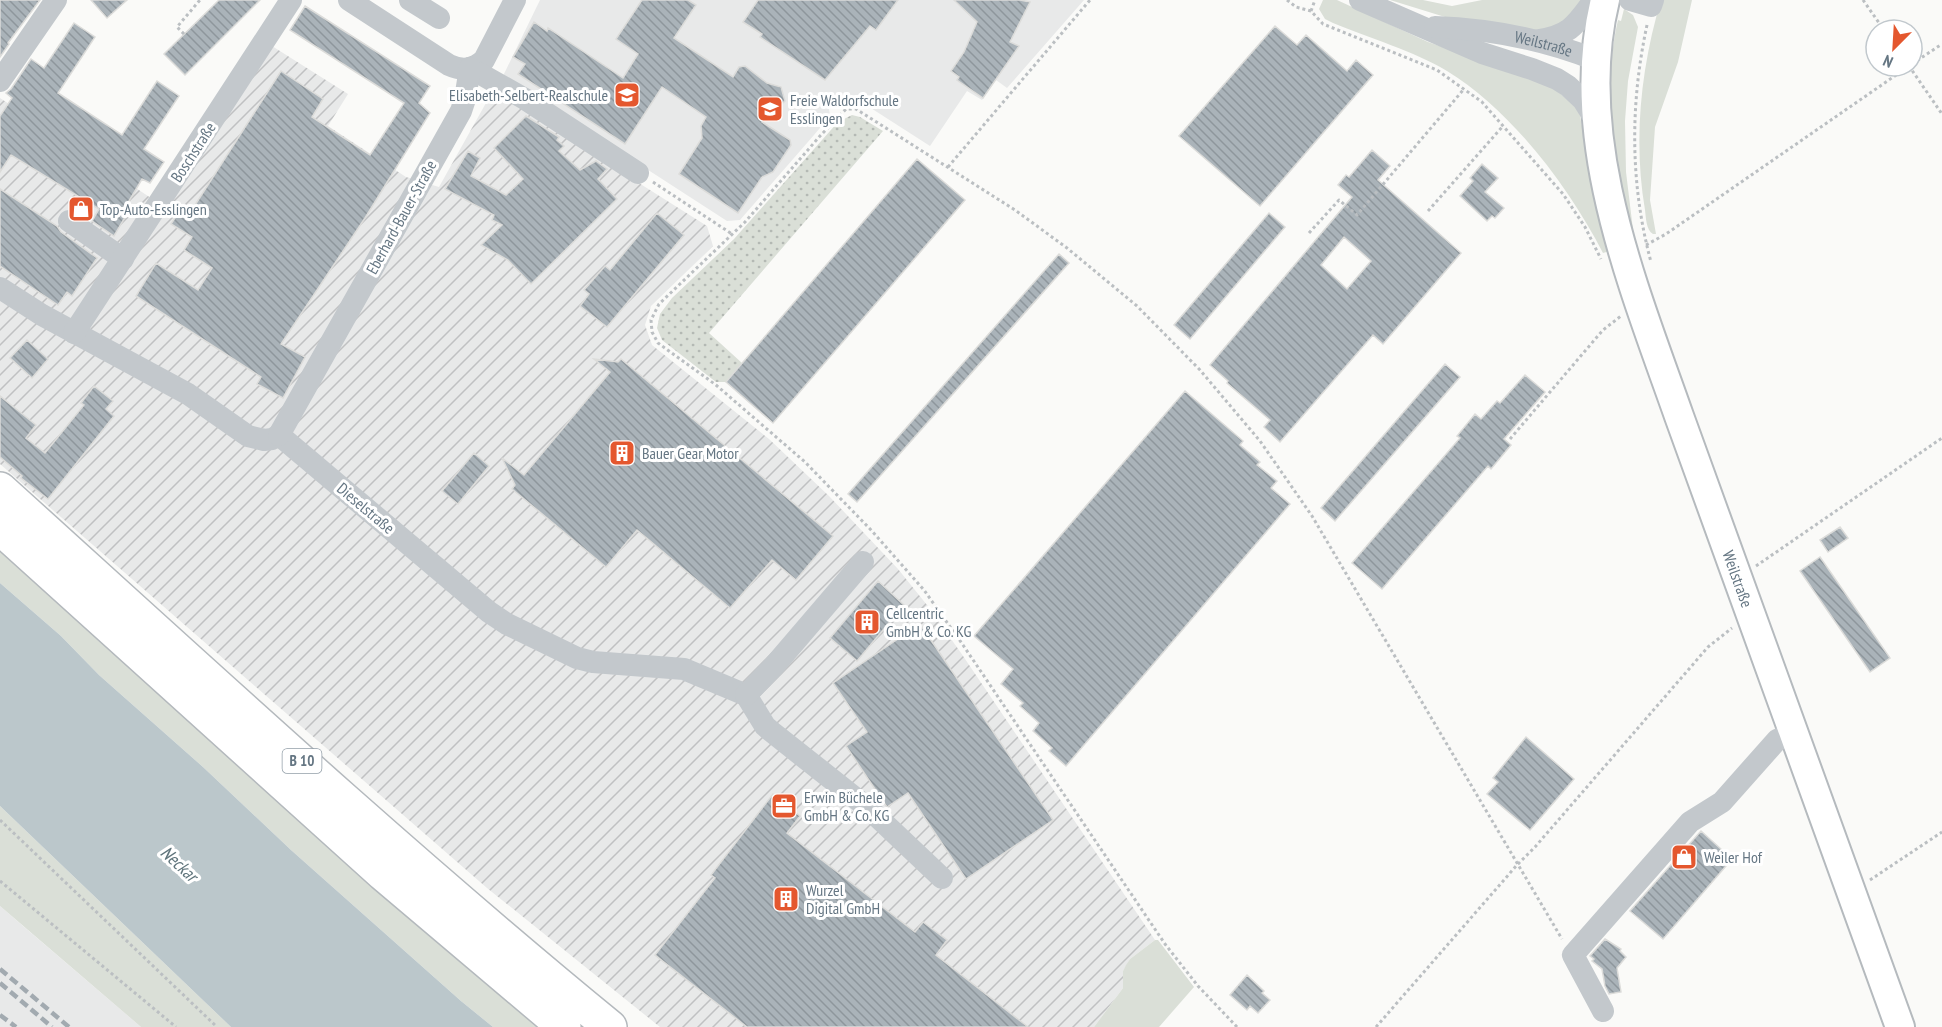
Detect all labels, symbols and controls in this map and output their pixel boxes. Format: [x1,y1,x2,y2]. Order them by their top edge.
north arrow [1864,18,1924,78]
street label: Weilstraße [1513,26,1575,61]
text: N [1880,51,1896,73]
school or university icon: Elisabeth-Selbert-Realschule [612,80,642,110]
place label: Elisabeth-Selbert-Realschule [449,85,608,105]
place label: Freie Waldorfschule Esslingen [790,90,899,128]
school or university icon: Freie Waldorfschule Esslingen [755,94,785,124]
street label: Boschstraße [166,118,220,186]
street label: Eberhard-Bauer-Straße [361,157,441,277]
shop icon: Top-Auto-Esslingen [66,194,96,224]
place label: Top-Auto-Esslingen [100,199,207,219]
building icon: Bauer Gear Motor [607,438,637,468]
place label: Bauer Gear Motor [642,443,739,463]
street label: Dieselstraße [333,478,399,538]
street label: Weilstraße [1718,548,1757,610]
place label: Cellcentric GmbH & Co. KG [886,603,972,641]
building icon: Cellcentric GmbH & Co. KG [852,607,882,637]
road number: B 10 [282,749,322,773]
place label: Erwin Büchele GmbH & Co. KG [804,787,890,825]
office icon: Erwin Büchele GmbH & Co. KG [769,791,799,821]
water label: Neckar [156,841,205,889]
shop icon: Weiler Hof [1669,842,1699,872]
place label: Weiler Hof [1704,847,1763,867]
place label: Wurzel Digital GmbH [806,880,880,918]
building icon: Wurzel Digital GmbH [771,884,801,914]

